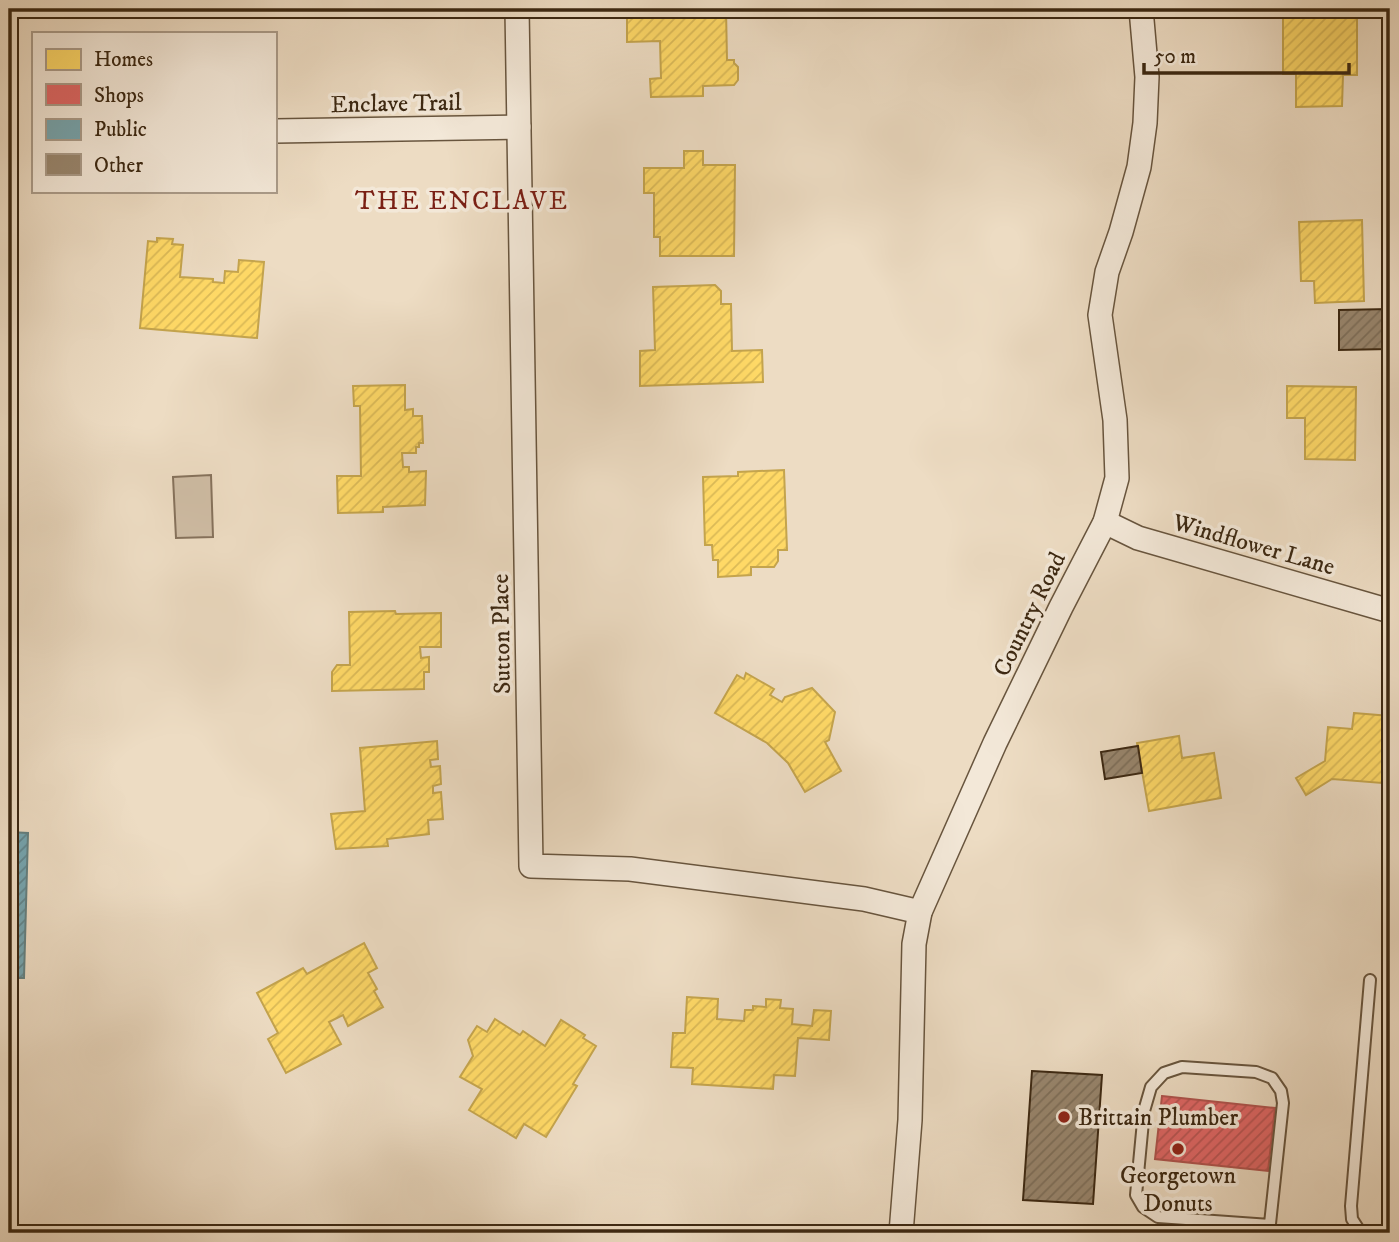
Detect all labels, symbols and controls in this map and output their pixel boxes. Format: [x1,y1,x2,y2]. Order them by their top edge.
legend [32,32,276,192]
scale bar [1144,32,1348,76]
text: 50 m [1154,44,1196,70]
text: Homes [94,47,153,73]
text: Shops [94,83,144,109]
street label: Enclave Trail [330,88,463,120]
text: Public [94,117,147,143]
text: Other [94,153,143,179]
district label: THE ENCLAVE [355,185,569,218]
street label: Windflower Lane [1168,507,1338,582]
street label: Country Road [987,547,1073,681]
street label: Sutton Place [486,573,518,694]
place label: Brittain Plumber [1078,1103,1238,1133]
marker: Brittain Plumber [1056,1109,1072,1125]
marker: Georgetown Donuts [1170,1141,1186,1157]
place label: Georgetown Donuts [1120,1161,1236,1219]

